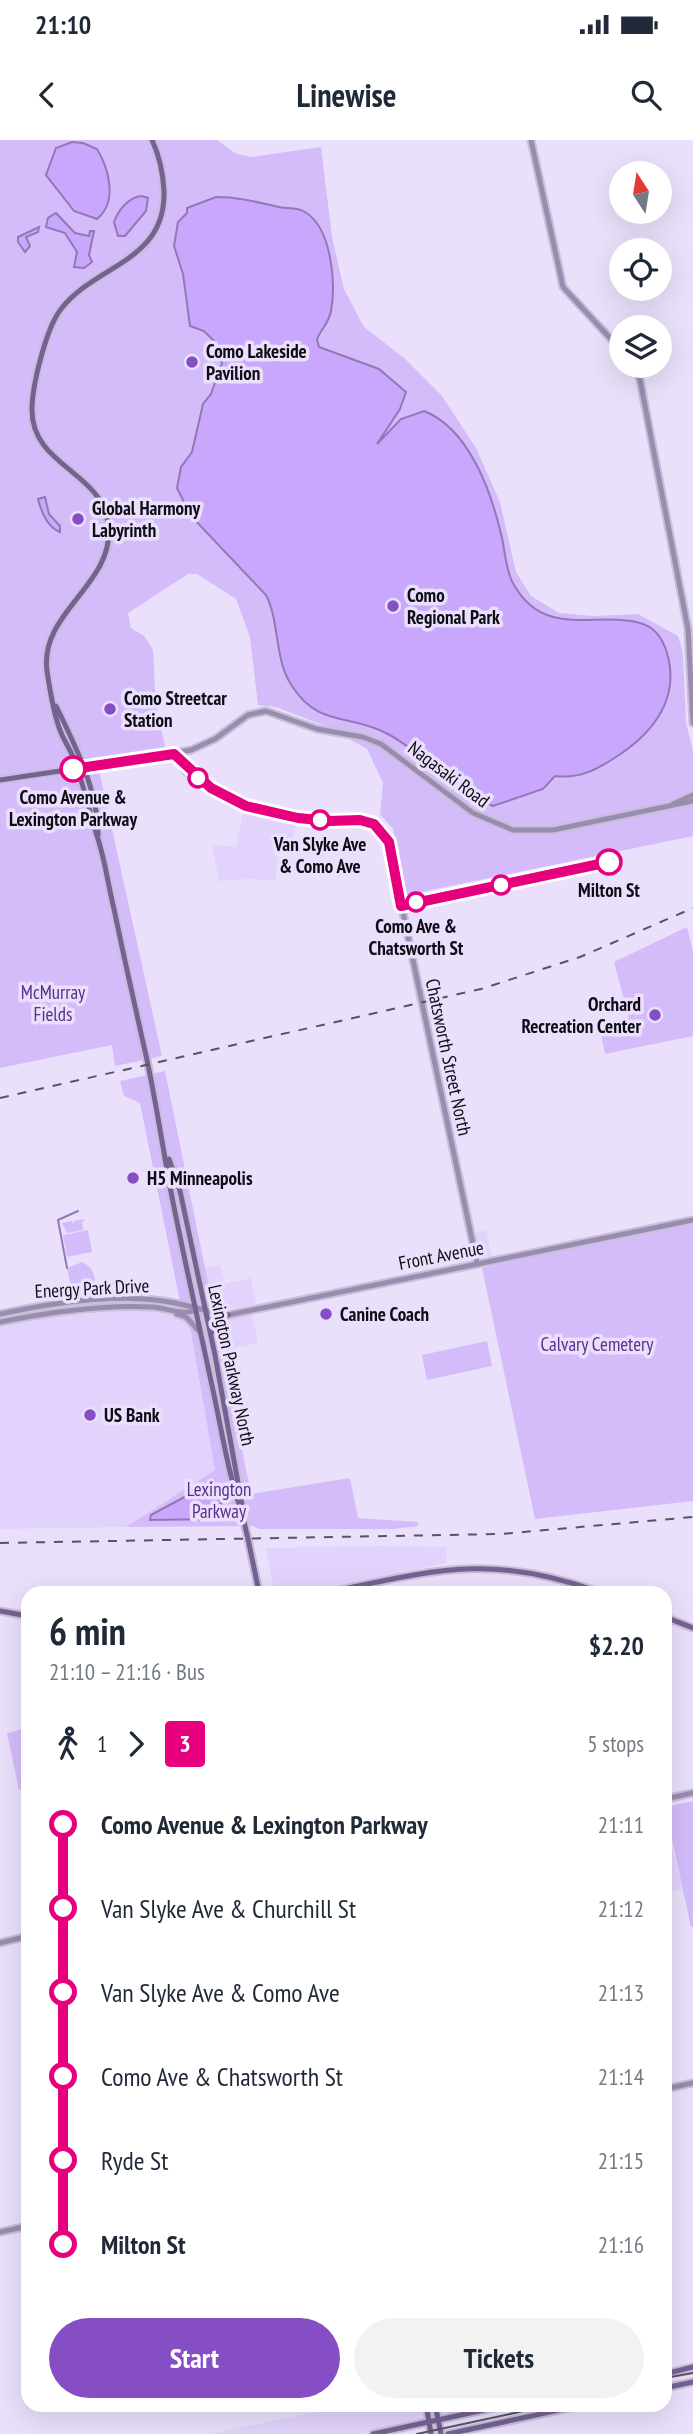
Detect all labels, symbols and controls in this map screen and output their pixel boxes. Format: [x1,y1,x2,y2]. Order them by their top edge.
text: 21:10 [35,8,91,41]
text: Linewise [296,74,397,116]
icon: back [28,76,66,114]
icon: search [627,76,665,114]
north arrow [609,161,672,224]
map controls [609,161,672,378]
button: locate [609,238,672,301]
button: layers [609,315,672,378]
place label: Como Lakeside Pavilion [206,339,307,385]
marker: Como Lakeside Pavilion [184,354,200,370]
place label: Global Harmony Labyrinth [92,496,201,542]
marker: Global Harmony Labyrinth [70,511,86,527]
place label: Como Regional Park [407,583,500,629]
marker: Como Regional Park [385,598,401,614]
place label: Como Streetcar Station [124,686,227,732]
marker: Como Streetcar Station [102,701,118,717]
street label: Nagasaki Road [404,736,494,812]
marker: Como Avenue & Lexington Parkway [60,756,86,782]
unlabelled marker [188,768,208,788]
place label: Como Avenue & Lexington Parkway [9,785,137,831]
marker: Van Slyke Ave & Como Ave [310,810,330,830]
place label: Van Slyke Ave & Como Ave [273,832,366,878]
marker: Milton St [596,849,622,875]
unlabelled marker [491,875,511,895]
place label: Milton St [578,878,640,902]
marker: Como Ave & Chatsworth St [406,892,426,912]
place label: Como Ave & Chatsworth St [369,914,464,960]
street label: Chatsworth Street North [421,976,477,1138]
park label: McMurray Fields [21,980,86,1026]
place label: Orchard Recreation Center [521,992,641,1038]
marker: Orchard Recreation Center [647,1007,663,1023]
place label: H5 Minneapolis [147,1166,253,1190]
marker: H5 Minneapolis [125,1170,141,1186]
street label: Front Avenue [396,1235,486,1275]
street label: Energy Park Drive [34,1273,150,1303]
street label: Lexington Parkway North [203,1282,261,1448]
place label: Canine Coach [340,1302,429,1326]
marker: Canine Coach [318,1306,334,1322]
park label: Calvary Cemetery [541,1332,654,1356]
place label: US Bank [104,1403,160,1427]
marker: US Bank [82,1407,98,1423]
park label: Lexington Parkway [187,1477,251,1523]
text: 6 min [49,1606,126,1655]
text: $2.20 [589,1629,644,1662]
text: 21:10 – 21:16 · Bus [49,1657,205,1686]
icon: walk [49,1725,87,1763]
icon: forward [117,1725,155,1763]
text: 3 [179,1728,191,1759]
text: 1 [97,1729,107,1758]
text: 5 stops [587,1729,644,1758]
text: Como Avenue & Lexington Parkway [101,1808,428,1841]
text: 21:11 [598,1810,644,1839]
text: Van Slyke Ave & Churchill St [101,1892,356,1925]
text: 21:12 [598,1894,644,1923]
text: Van Slyke Ave & Como Ave [101,1976,340,2009]
text: 21:13 [598,1978,644,2007]
text: Como Ave & Chatsworth St [101,2060,343,2093]
text: 21:14 [598,2062,644,2091]
text: Ryde St [101,2144,168,2177]
text: 21:15 [598,2146,644,2175]
text: Milton St [101,2228,186,2261]
text: 21:16 [598,2230,644,2259]
button: Start [49,2318,340,2398]
button: Tickets [354,2318,644,2398]

